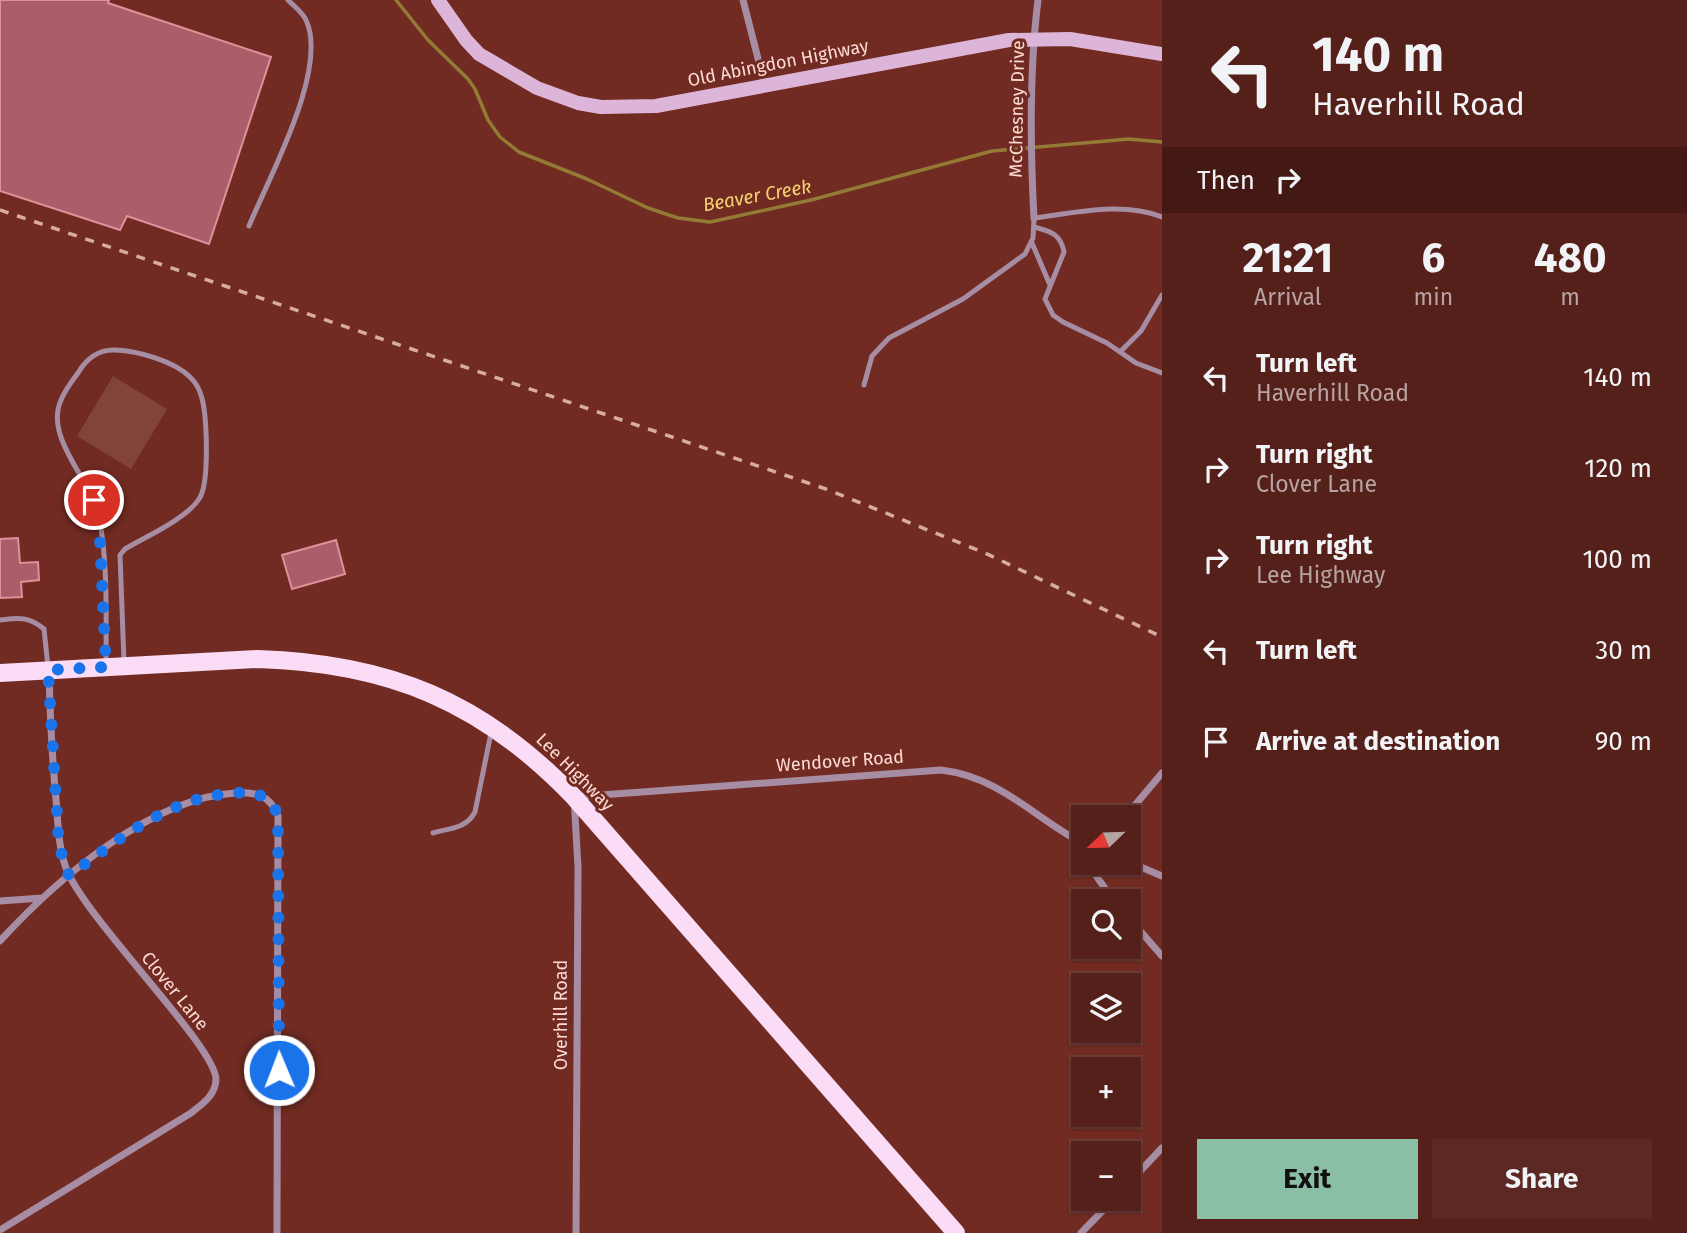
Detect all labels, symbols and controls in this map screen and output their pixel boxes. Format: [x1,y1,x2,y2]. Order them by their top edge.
text: 140 m [1312,25,1444,84]
icon: left [1197,28,1288,119]
street label: Old Abingdon Highway [686,35,870,91]
street label: McChesney Drive [1005,40,1029,178]
text: Haverhill Road [1312,85,1525,123]
icon: right [1269,161,1307,199]
text: Then [1197,165,1255,196]
water label: Beaver Creek [701,175,813,216]
text: 21:21 [1242,233,1333,283]
text: 6 [1422,233,1445,283]
text: 480 [1534,233,1606,283]
text: Arrival [1254,283,1322,311]
text: min [1414,283,1453,311]
text: m [1560,283,1580,311]
text: Turn left [1256,348,1357,379]
icon: left [1197,359,1235,397]
text: 140 m [1583,362,1652,393]
text: Haverhill Road [1256,379,1409,407]
text: Turn right [1256,439,1373,470]
icon: right [1197,450,1235,488]
text: 120 m [1584,453,1652,484]
pin [64,470,124,530]
text: Clover Lane [1256,470,1377,498]
icon: arrive [75,481,113,519]
text: Turn right [1256,530,1373,561]
icon: right [1197,541,1235,579]
text: 100 m [1583,544,1652,575]
text: Lee Highway [1256,561,1385,589]
icon: left [1197,632,1235,670]
text: Turn left [1256,635,1357,666]
text: 30 m [1595,635,1652,666]
icon: arrive [1197,723,1235,761]
text: Arrive at destination [1256,726,1500,757]
text: 90 m [1595,726,1652,757]
street label: Lee Highway [531,728,619,816]
street label: Wendover Road [775,746,905,776]
north arrow [1071,805,1141,875]
map controls [1071,805,1141,1211]
button: search [1071,889,1141,959]
street label: Clover Lane [137,947,213,1035]
street label: Overhill Road [550,960,572,1070]
button: layers [1071,973,1141,1043]
position arrow [242,1033,316,1107]
button: + [1071,1057,1141,1127]
button: Exit [1197,1139,1418,1219]
button: Share [1432,1139,1652,1219]
button: − [1071,1141,1141,1211]

